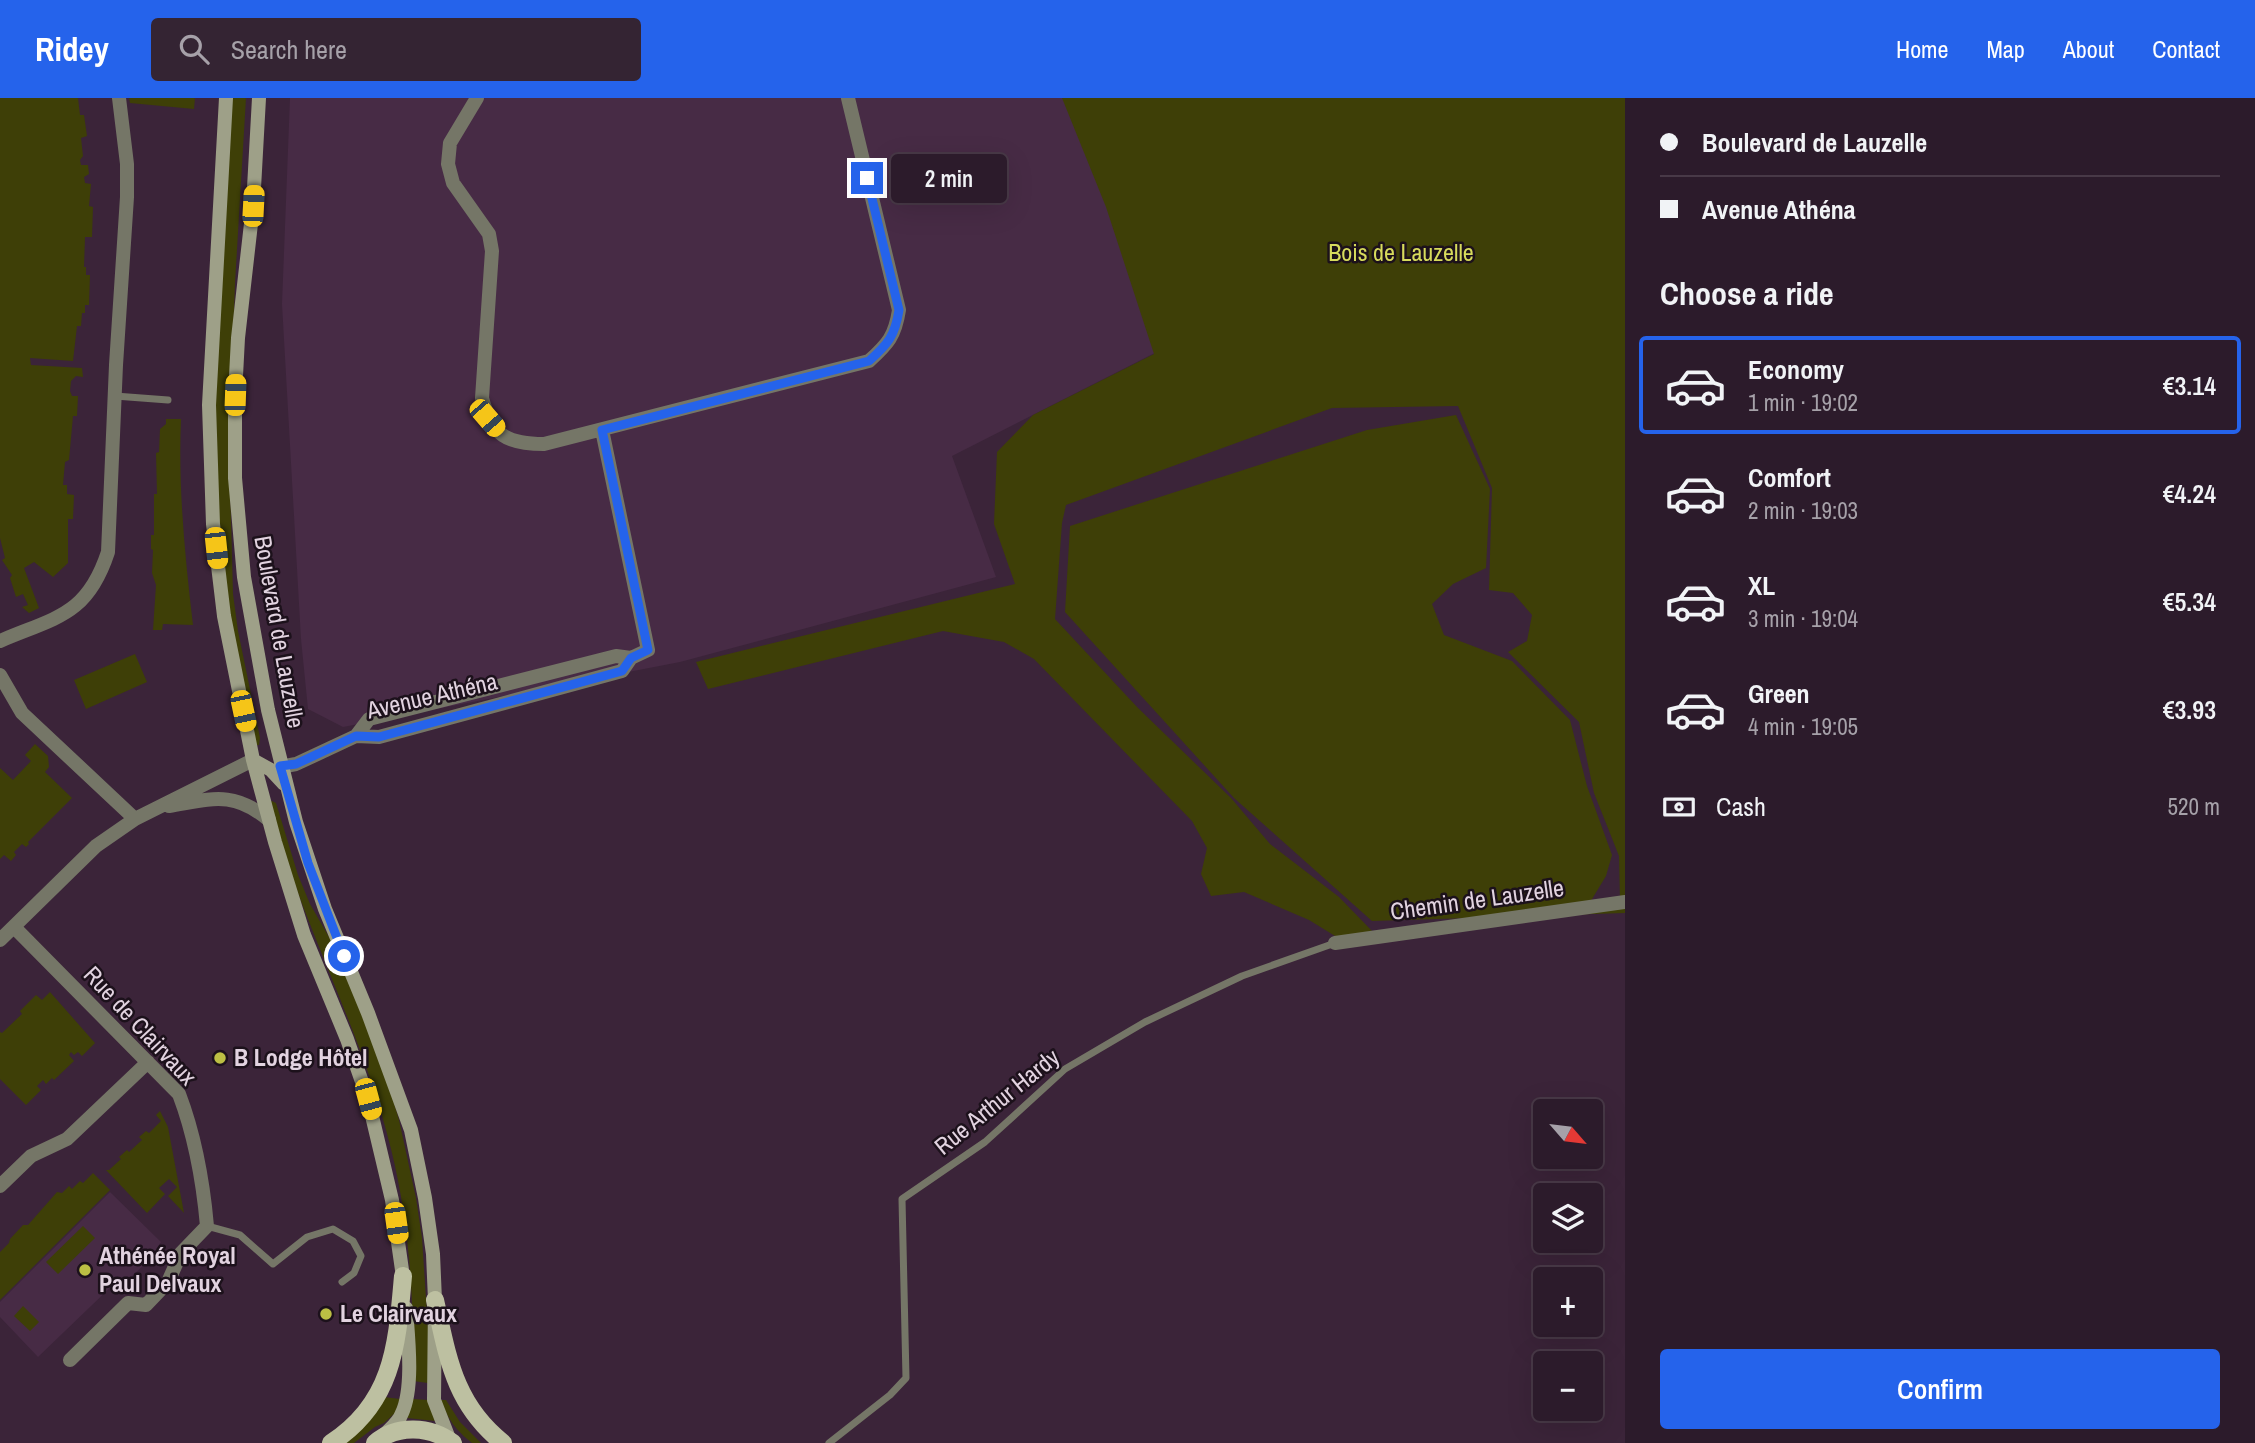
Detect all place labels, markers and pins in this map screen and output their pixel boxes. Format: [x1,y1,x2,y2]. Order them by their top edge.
place label: B Lodge Hôtel [234,1041,367,1073]
marker: B Lodge Hôtel [212,1050,228,1066]
place label: Athénée Royal Paul Delvaux [99,1239,236,1299]
marker: Athénée Royal Paul Delvaux [77,1262,93,1278]
place label: Le Clairvaux [340,1297,457,1329]
marker: Le Clairvaux [318,1306,334,1322]

